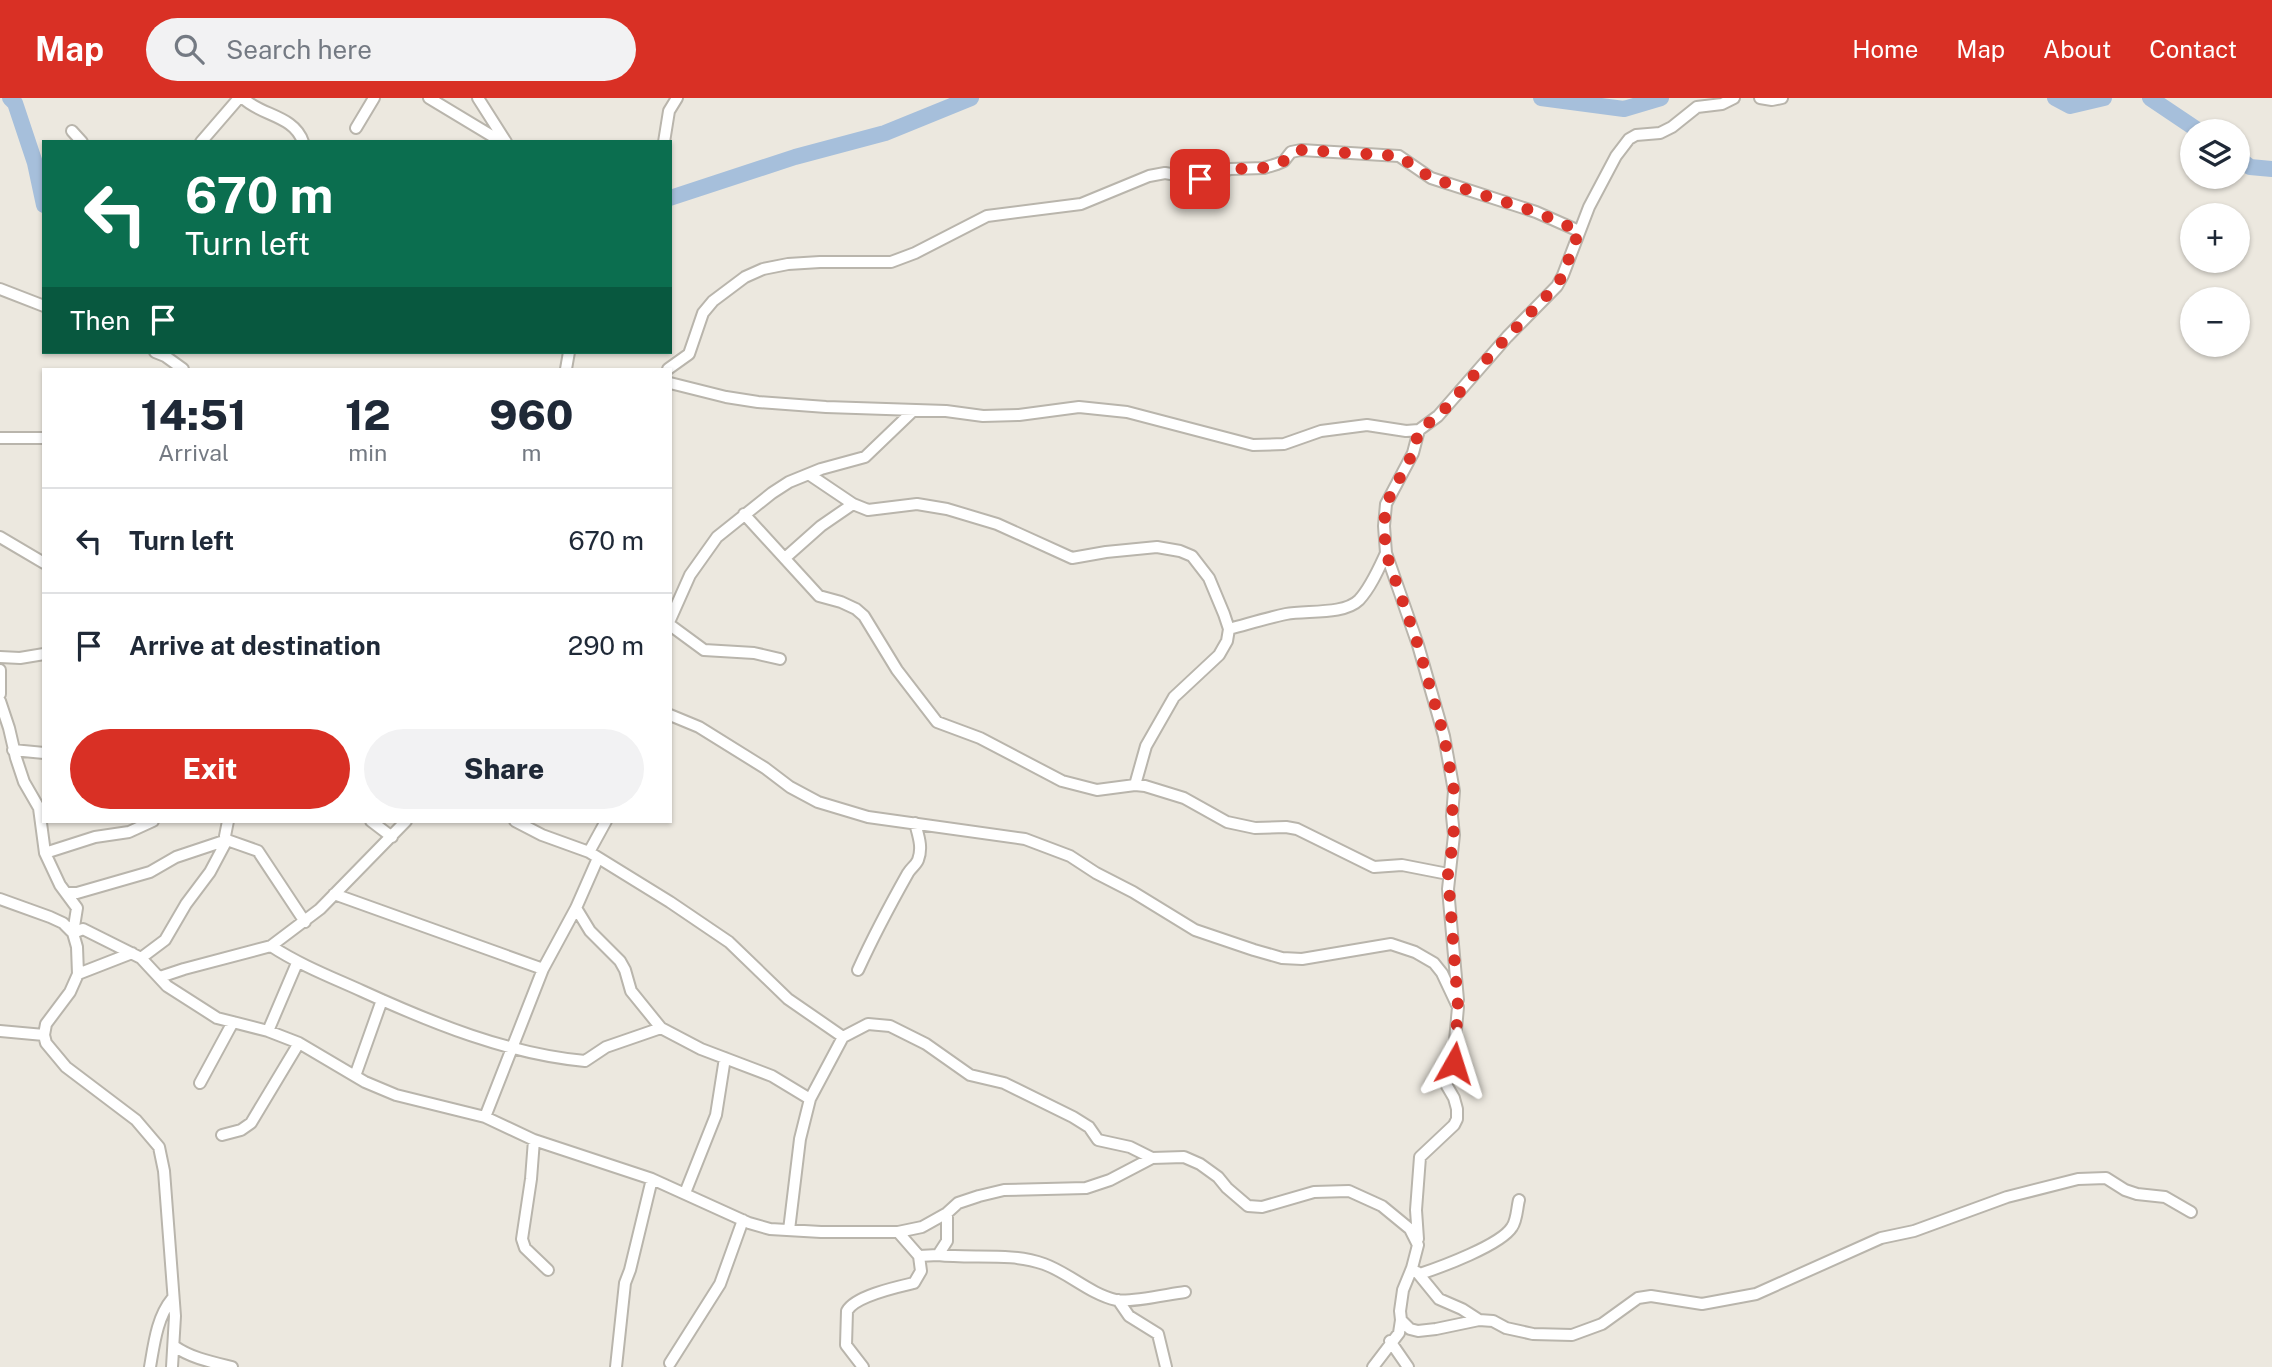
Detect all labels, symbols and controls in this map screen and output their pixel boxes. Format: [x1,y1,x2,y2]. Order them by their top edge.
search box [146,18,636,81]
text: Map [35,30,104,68]
icon: search [170,30,208,68]
text: Search here [226,34,372,65]
text: Home [1852,35,1918,63]
text: Map [1956,35,2005,63]
text: About [2043,35,2111,63]
text: Contact [2149,35,2237,63]
map controls [2180,119,2250,357]
button: layers [2180,119,2250,189]
pin [1170,149,1230,209]
icon: arrive [1181,160,1219,198]
text: 670 m [185,166,333,224]
icon: left [70,168,161,259]
button: + [2180,203,2250,273]
text: Turn left [185,225,310,262]
button: − [2180,287,2250,357]
icon: arrive [144,301,182,339]
text: Then [70,305,130,336]
text: 14:51 [140,390,247,439]
text: 12 [345,390,391,439]
text: 960 [489,390,574,439]
text: Arrival [158,439,229,466]
text: min [348,439,387,466]
text: m [521,439,541,466]
icon: left [70,522,108,560]
text: Turn left [129,525,234,556]
text: 670 m [568,525,644,556]
icon: arrive [70,627,108,665]
text: Arrive at destination [129,630,381,661]
text: 290 m [568,630,644,661]
button: Exit [70,729,350,809]
button: Share [364,729,644,809]
position arrow [1417,1026,1491,1100]

